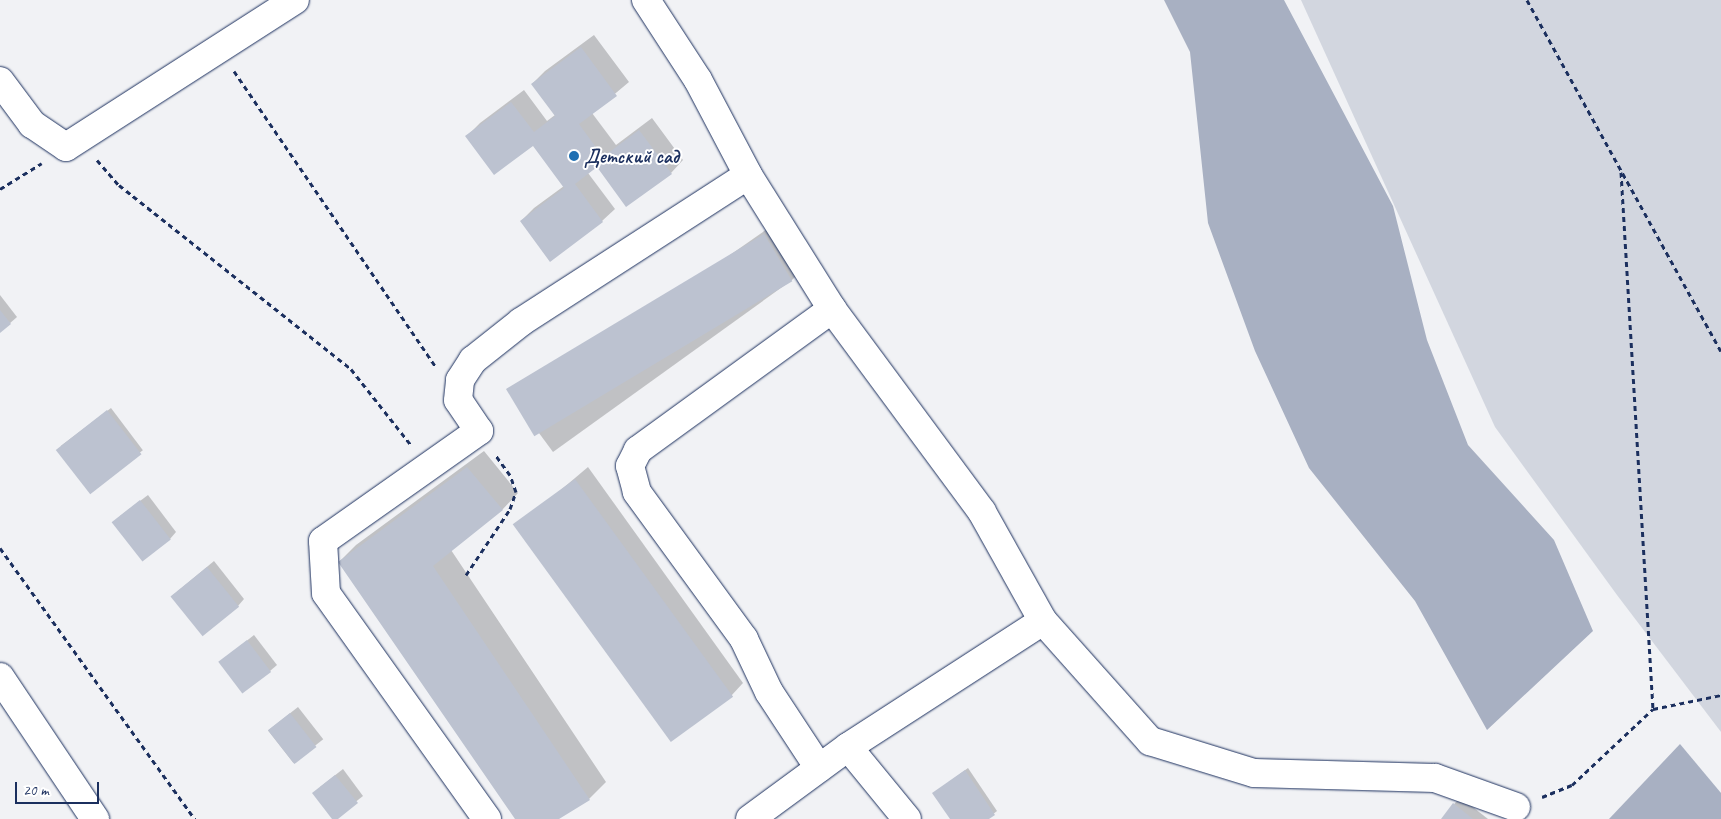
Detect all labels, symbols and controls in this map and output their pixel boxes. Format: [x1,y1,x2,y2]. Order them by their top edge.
place label: Детский сад [584,144,679,168]
marker: Детский сад [568,150,580,162]
scale bar [18,772,101,804]
text: 20 m [23,781,49,800]

